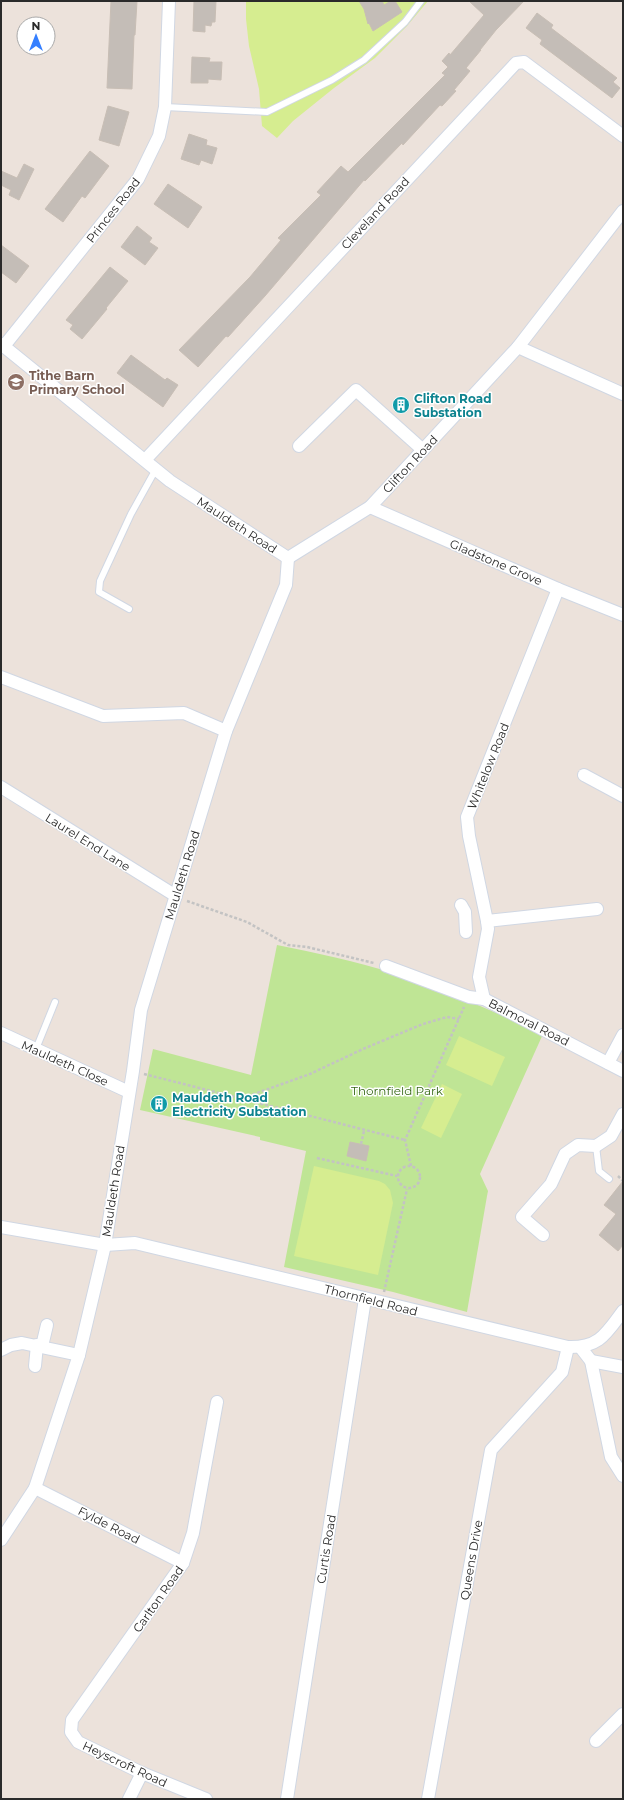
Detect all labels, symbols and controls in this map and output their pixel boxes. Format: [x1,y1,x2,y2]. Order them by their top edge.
north arrow [16,16,56,56]
text: N [32,19,40,33]
street label: Princes Road [83,174,143,246]
street label: Cleveland Road [338,174,412,252]
place label: Tithe Barn Primary School [29,368,125,397]
school or university icon: Tithe Barn Primary School [6,372,26,392]
place label: Clifton Road Substation [414,391,491,420]
building icon: Clifton Road Substation [391,395,411,415]
street label: Clifton Road [379,432,441,496]
street label: Mauldeth Road [194,493,280,557]
street label: Gladstone Grove [447,536,545,588]
street label: Whitelow Road [464,721,512,811]
street label: Laurel End Lane [43,810,133,874]
street label: Mauldeth Road [161,828,203,922]
street label: Balmoral Road [486,995,572,1049]
street label: Mauldeth Close [19,1037,111,1089]
park label: Thornfield Park [351,1083,444,1098]
place label: Mauldeth Road Electricity Substation [172,1090,307,1119]
building icon: Mauldeth Road Electricity Substation [149,1094,169,1114]
street label: Mauldeth Road [98,1144,128,1238]
street label: Thornfield Road [323,1281,419,1319]
street label: Fylde Road [76,1503,142,1547]
street label: Curtis Road [313,1513,339,1585]
street label: Queens Drive [457,1519,485,1601]
street label: Carlton Road [129,1563,187,1635]
street label: Heyscroft Road [80,1738,170,1790]

